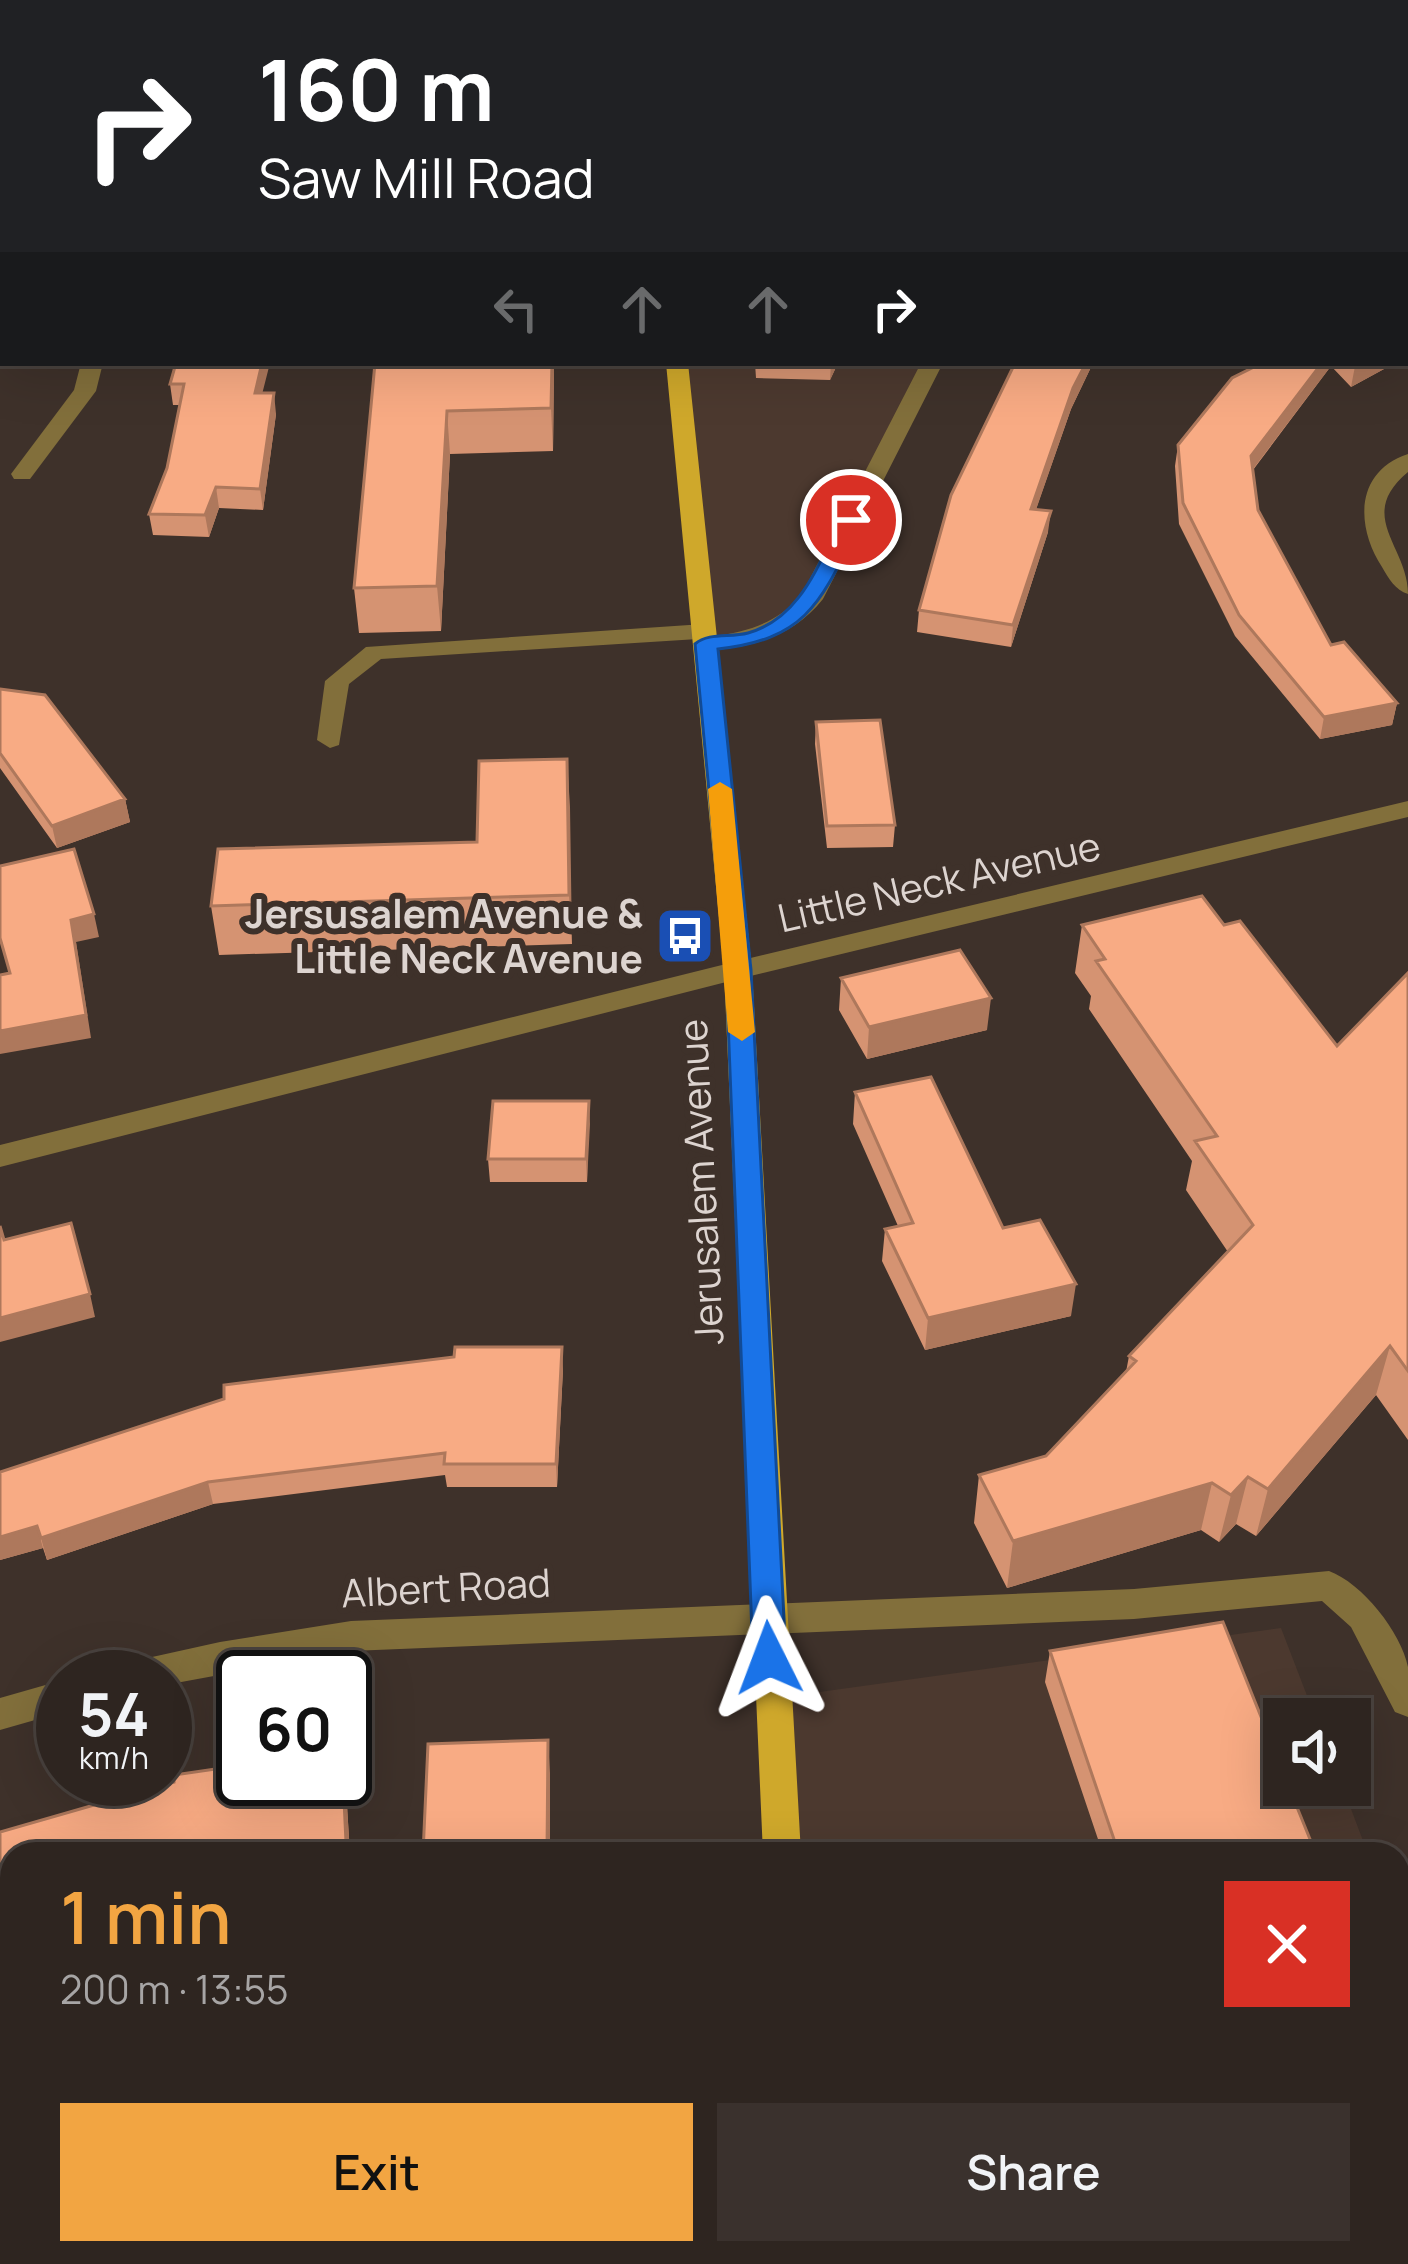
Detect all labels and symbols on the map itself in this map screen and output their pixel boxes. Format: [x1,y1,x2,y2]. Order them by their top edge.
pin [800,469,902,571]
street label: Little Neck Avenue [772,818,1105,944]
place label: Jersusalem Avenue & Little Neck Avenue [245,886,643,985]
bus stop icon: Jersusalem Avenue & Little Neck Avenue [654,905,716,967]
street label: Jerusalem Avenue [665,1018,735,1346]
street label: Albert Road [340,1555,552,1619]
position arrow [706,1595,832,1721]
speed limit sign: 60 [216,1650,372,1806]

